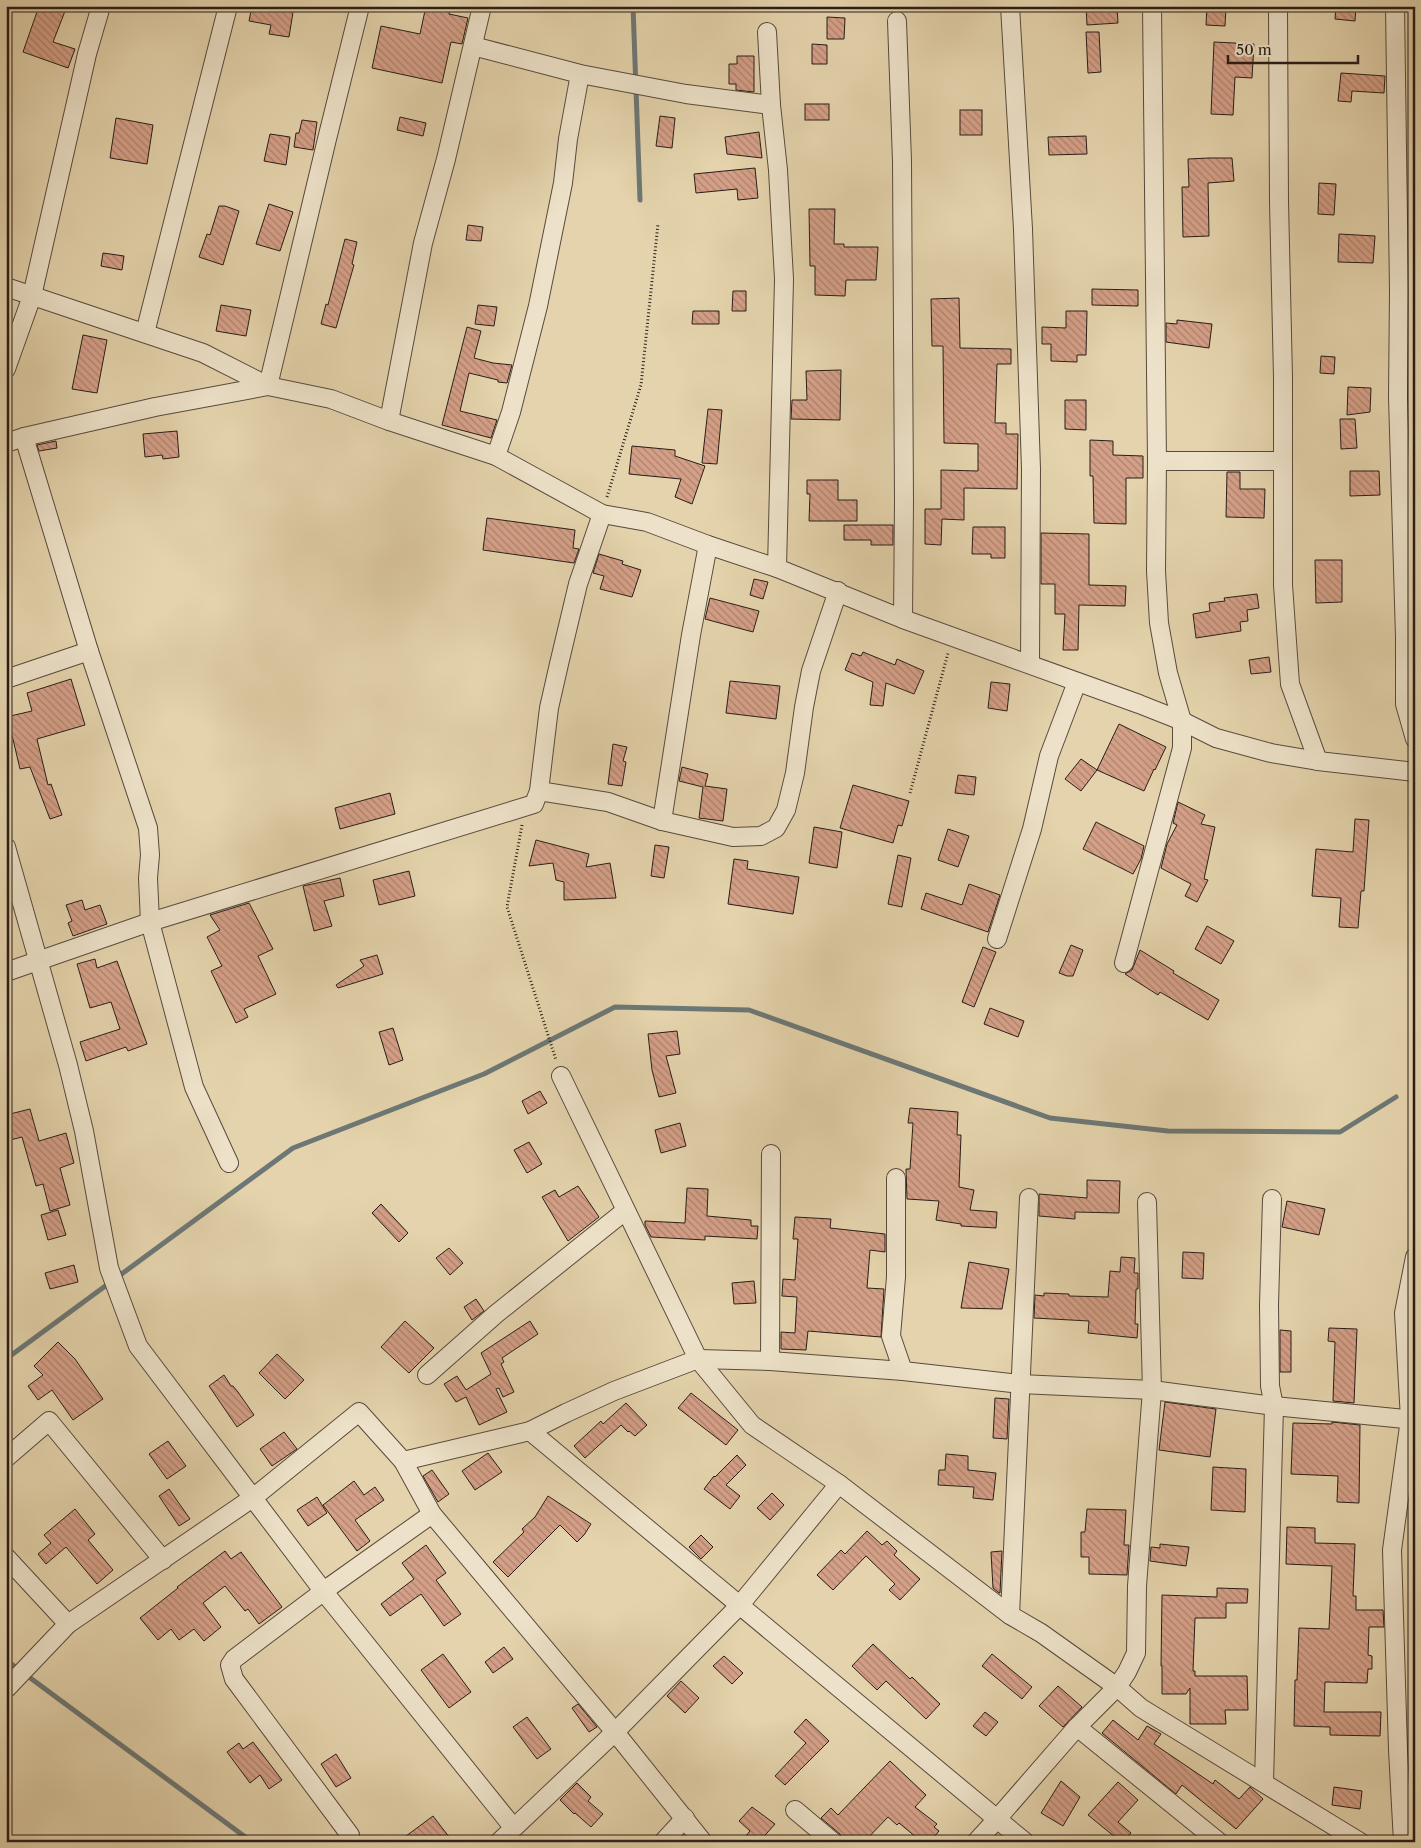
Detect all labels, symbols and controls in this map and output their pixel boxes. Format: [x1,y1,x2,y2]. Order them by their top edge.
scale bar [1228,32,1358,64]
text: 50 m [1236,40,1272,59]

